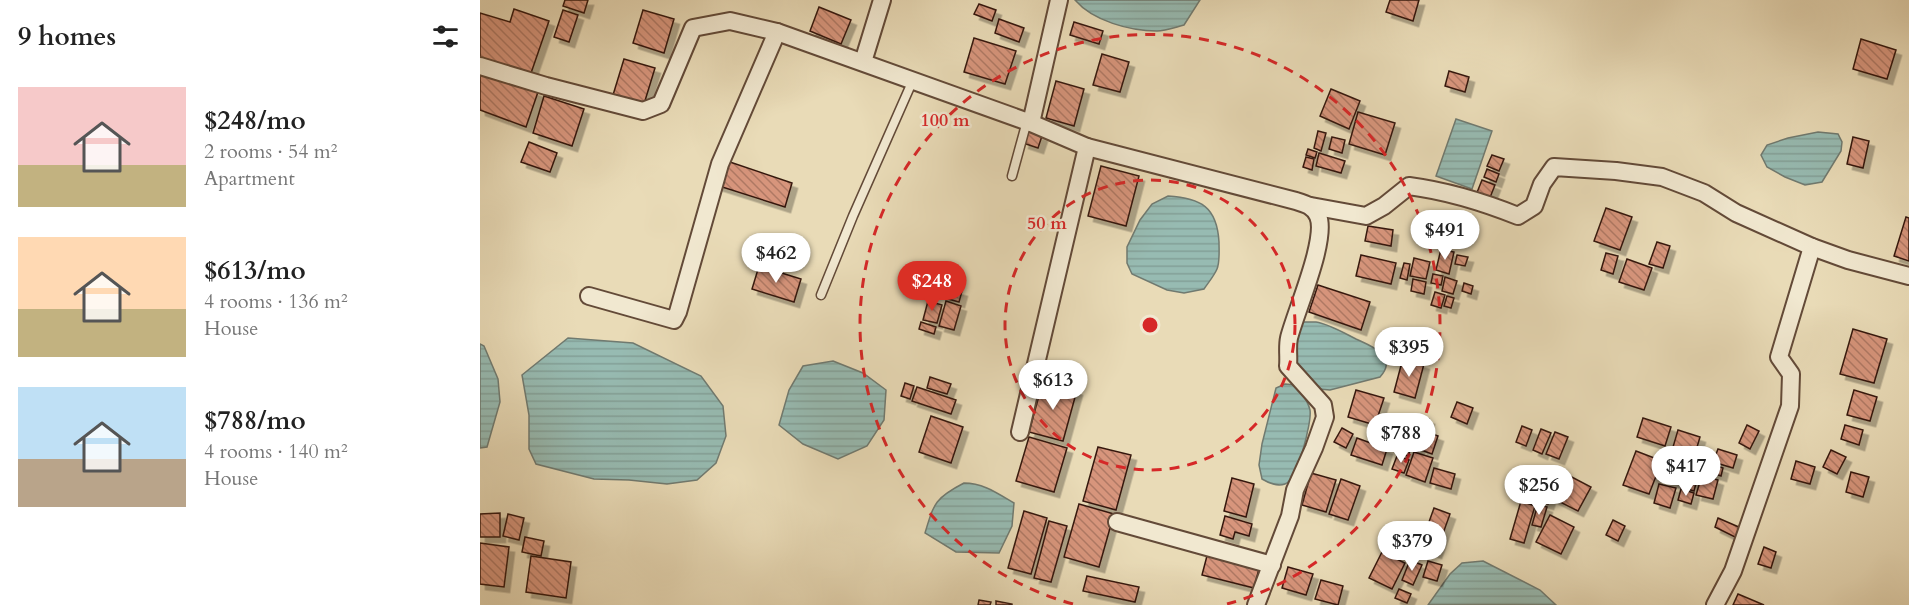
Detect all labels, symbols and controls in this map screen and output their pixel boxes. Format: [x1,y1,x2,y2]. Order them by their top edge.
text: 9 homes [18,19,116,54]
icon: filters [429,20,462,53]
text: $248/mo [204,103,306,138]
text: 100 m [920,108,970,133]
icon: home [66,111,138,183]
text: 2 rooms · 54 m² [204,138,337,165]
text: Apartment [204,165,295,192]
pin: $491 [1409,210,1481,261]
text: 50 m [1027,211,1067,236]
text: $491 [1425,216,1465,243]
pin: $462 [740,233,812,284]
text: $462 [756,239,796,266]
text: $613/mo [204,253,306,288]
icon: home [66,261,138,333]
pin: $248 [896,261,968,312]
text: $248 [912,267,952,294]
text: 4 rooms · 136 m² [204,288,348,315]
text: House [204,315,258,342]
centre of rings [1140,315,1160,335]
pin: $395 [1373,327,1445,378]
text: $395 [1389,333,1429,360]
pin: $613 [1017,360,1089,411]
text: $613 [1033,366,1073,393]
text: $788/mo [204,403,306,438]
icon: home [66,411,138,483]
pin: $788 [1365,413,1437,464]
text: $788 [1381,419,1421,446]
text: 4 rooms · 140 m² [204,438,348,465]
pin: $417 [1650,446,1722,497]
text: $417 [1666,452,1706,479]
text: House [204,465,258,492]
pin: $256 [1503,465,1575,516]
text: $256 [1519,471,1559,498]
pin: $379 [1376,521,1448,572]
text: $379 [1392,527,1432,554]

